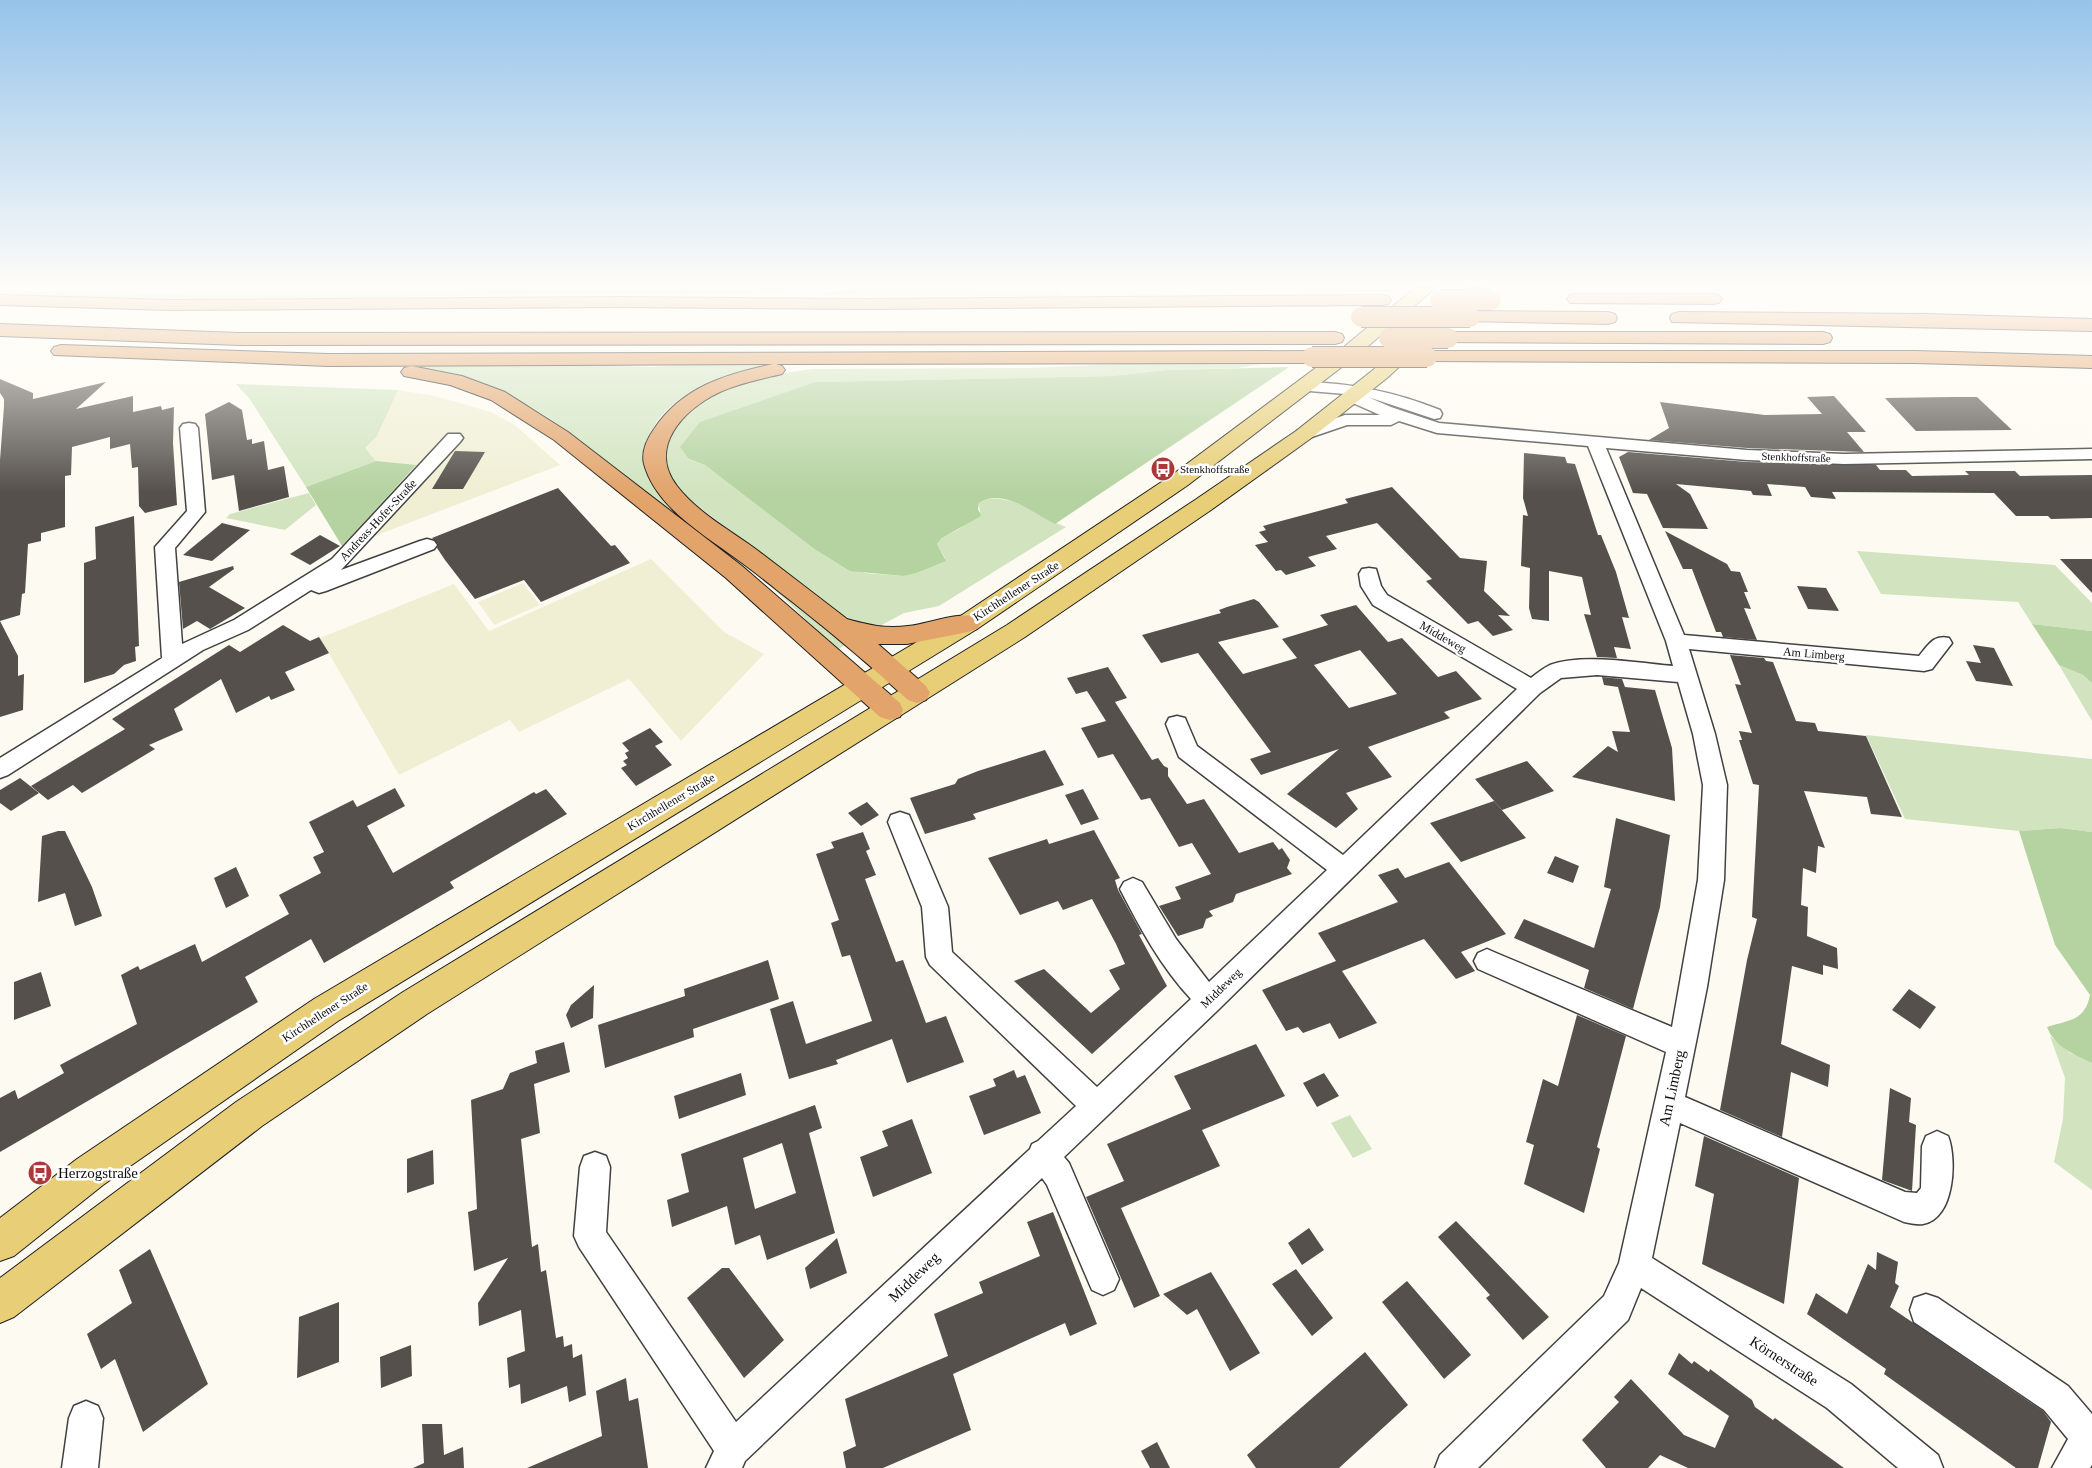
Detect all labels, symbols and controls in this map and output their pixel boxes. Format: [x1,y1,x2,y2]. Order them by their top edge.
street label: Stenkhoffstraße [1761,450,1831,464]
bus stop icon: Stenkhoffstraße [1150,456,1176,482]
place label: Stenkhoffstraße [1180,463,1250,475]
street label: Andreas-Hofer-Straße [337,476,419,564]
street label: Kirchhellener Straße [970,558,1062,624]
street label: Middeweg [1417,618,1469,656]
street label: Am Limberg [1782,644,1846,664]
street label: Kirchhellener Straße [625,770,717,834]
street label: Middeweg [1198,965,1244,1011]
street label: Kirchhellener Straße [279,979,371,1045]
street label: Am Limberg [1656,1048,1688,1128]
bus stop icon: Herzogstraße [27,1160,53,1186]
place label: Herzogstraße [58,1165,138,1181]
street label: Middeweg [885,1249,943,1305]
street label: Körnerstraße [1747,1333,1821,1389]

